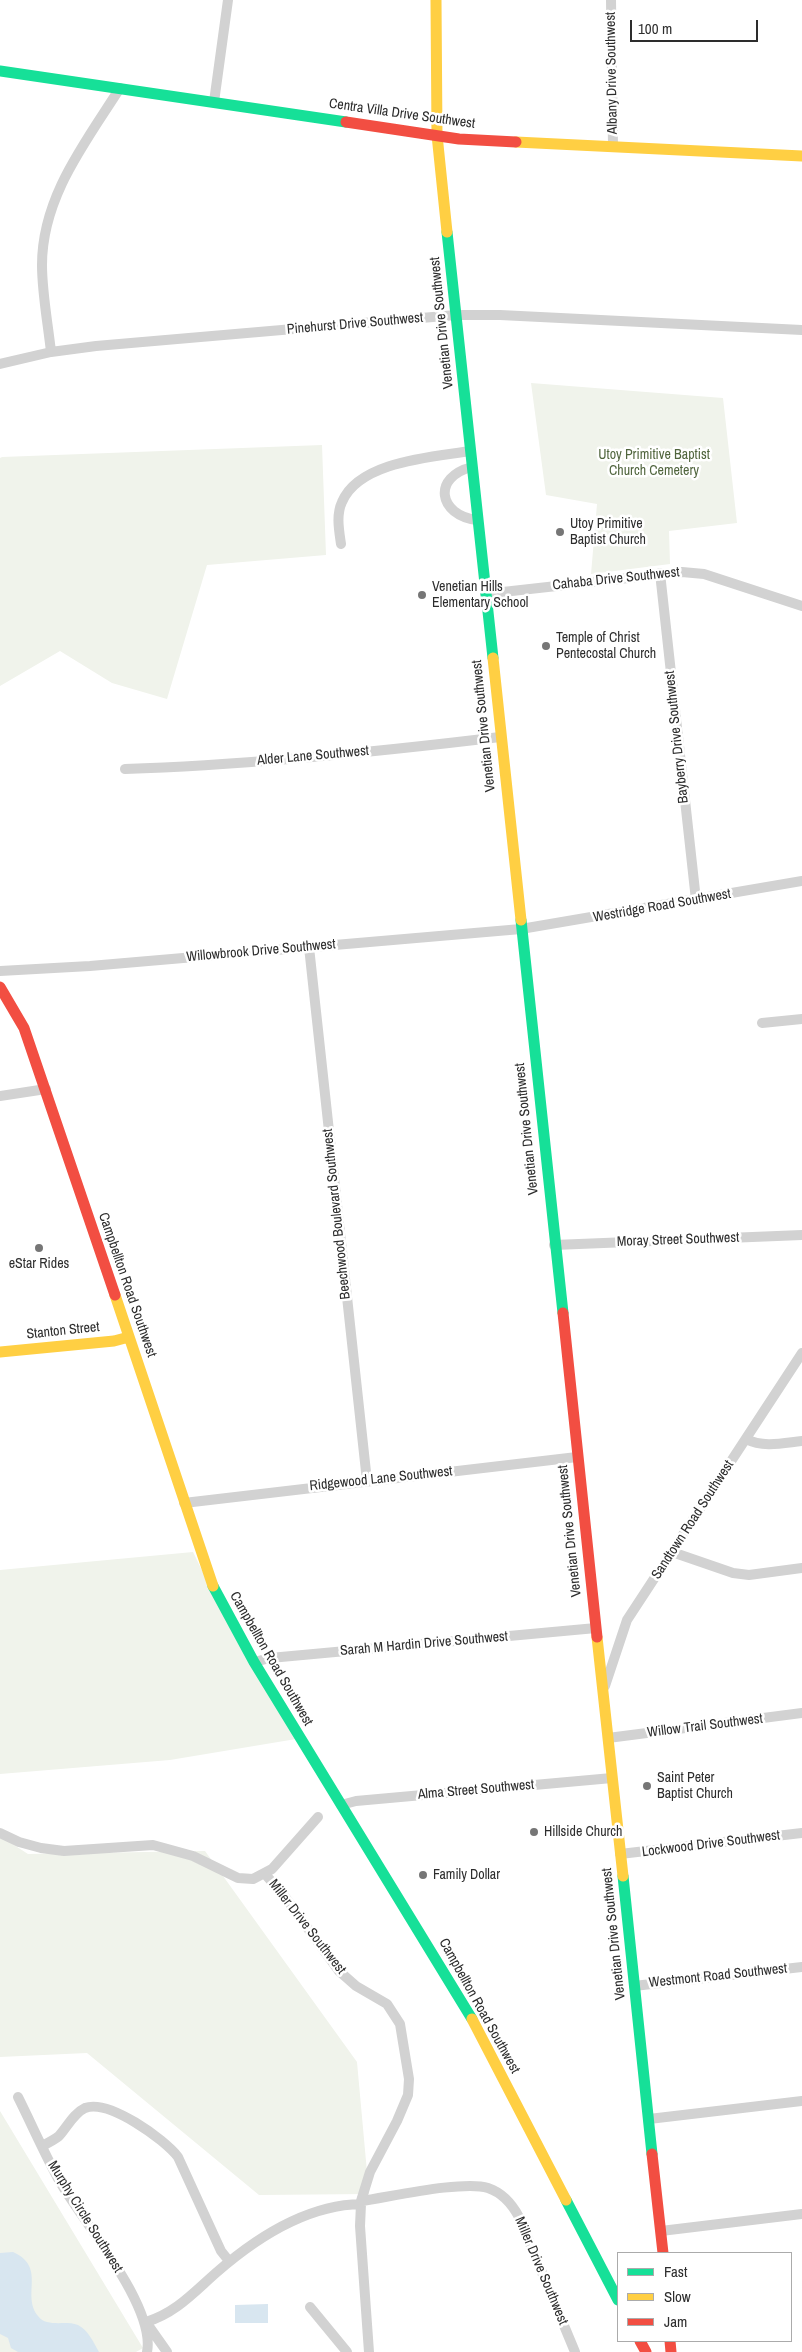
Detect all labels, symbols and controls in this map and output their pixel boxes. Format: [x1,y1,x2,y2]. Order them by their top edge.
scale bar [632,10,760,42]
street label: Albany Drive Southwest [603,12,621,134]
text: 100 m [638,18,672,39]
street label: Centra Villa Drive Southwest [328,95,476,133]
street label: Venetian Drive Southwest [427,256,457,390]
street label: Pinehurst Drive Southwest [286,310,424,338]
park label: Utoy Primitive Baptist Church Cemetery [598,447,710,480]
place label: Utoy Primitive Baptist Church [570,516,646,548]
marker: Utoy Primitive Baptist Church [554,526,566,538]
street label: Cahaba Drive Southwest [552,564,680,594]
place label: Venetian Hills Elementary School [432,579,528,612]
marker: Venetian Hills Elementary School [416,589,428,601]
place label: Temple of Christ Pentecostal Church [556,630,656,662]
marker: Temple of Christ Pentecostal Church [540,640,552,652]
street label: Venetian Drive Southwest [469,659,499,793]
street label: Bayberry Drive Southwest [662,670,692,804]
street label: Alder Lane Southwest [256,743,370,769]
street label: Westridge Road Southwest [592,886,732,926]
street label: Willowbrook Drive Southwest [186,936,336,966]
street label: Venetian Drive Southwest [512,1062,542,1196]
street label: Beechwood Boulevard Southwest [320,1128,354,1300]
street label: Campbellton Road Southwest [94,1210,160,1360]
street label: Moray Street Southwest [616,1229,740,1251]
marker: eStar Rides [33,1242,45,1254]
place label: eStar Rides [9,1256,69,1272]
street label: Stanton Street [26,1319,100,1343]
street label: Sandtown Road Southwest [648,1457,738,1583]
street label: Ridgewood Lane Southwest [309,1463,453,1495]
street label: Venetian Drive Southwest [555,1464,585,1598]
street label: Campbellton Road Southwest [226,1589,316,1729]
street label: Sarah M Hardin Drive Southwest [339,1628,509,1660]
street label: Willow Trail Southwest [646,1711,764,1741]
place label: Saint Peter Baptist Church [657,1770,733,1802]
street label: Alma Street Southwest [417,1777,535,1803]
marker: Saint Peter Baptist Church [641,1780,653,1792]
place label: Hillside Church [544,1824,622,1840]
marker: Hillside Church [528,1826,540,1838]
street label: Lockwood Drive Southwest [641,1827,781,1861]
place label: Family Dollar [433,1867,500,1883]
street label: Venetian Drive Southwest [599,1867,629,2001]
marker: Family Dollar [417,1869,429,1881]
street label: Miller Drive Southwest [265,1876,349,1978]
street label: Campbellton Road Southwest [435,1936,523,2076]
street label: Westmont Road Southwest [648,1960,788,1992]
street label: Murphy Circle Southwest [44,2158,126,2276]
street label: Miller Drive Southwest [511,2215,571,2327]
legend [617,2252,792,2342]
text: Fast [664,2261,687,2282]
text: Slow [664,2286,691,2307]
text: Jam [664,2311,687,2332]

